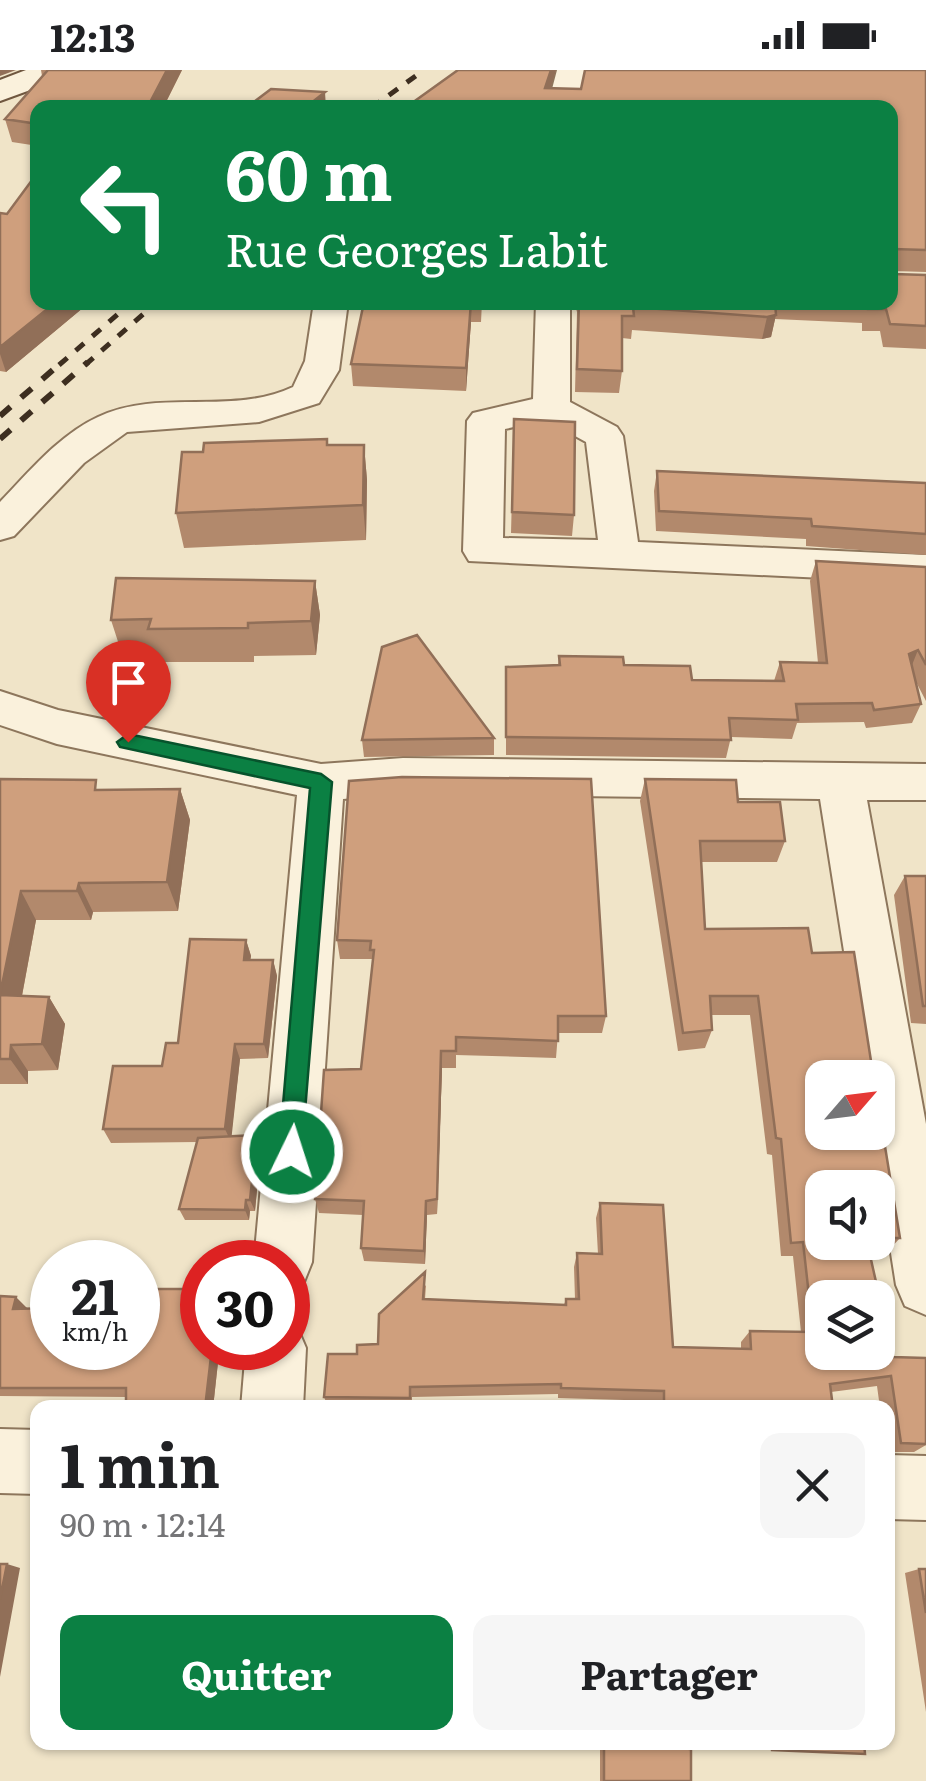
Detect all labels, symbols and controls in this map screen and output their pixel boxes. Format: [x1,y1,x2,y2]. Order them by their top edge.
text: 12:13 [50,7,136,64]
text: 60 m [225,119,393,223]
icon: left [60,140,190,270]
text: Rue Georges Labit [225,214,608,281]
pin [86,640,171,743]
icon: arrive [101,655,156,710]
north arrow [805,1060,895,1150]
map controls [805,1060,895,1370]
position arrow [240,1100,344,1204]
button: sound [805,1170,895,1260]
speed limit sign: 30 [180,1240,310,1370]
text: 21 [71,1256,119,1330]
button: layers [805,1280,895,1370]
text: km/h [62,1312,128,1349]
text: 1 min [60,1417,220,1506]
button: close [760,1433,865,1538]
text: 90 m · 12:14 [60,1499,225,1547]
button: Quitter [60,1615,453,1730]
button: Partager [473,1615,865,1730]

